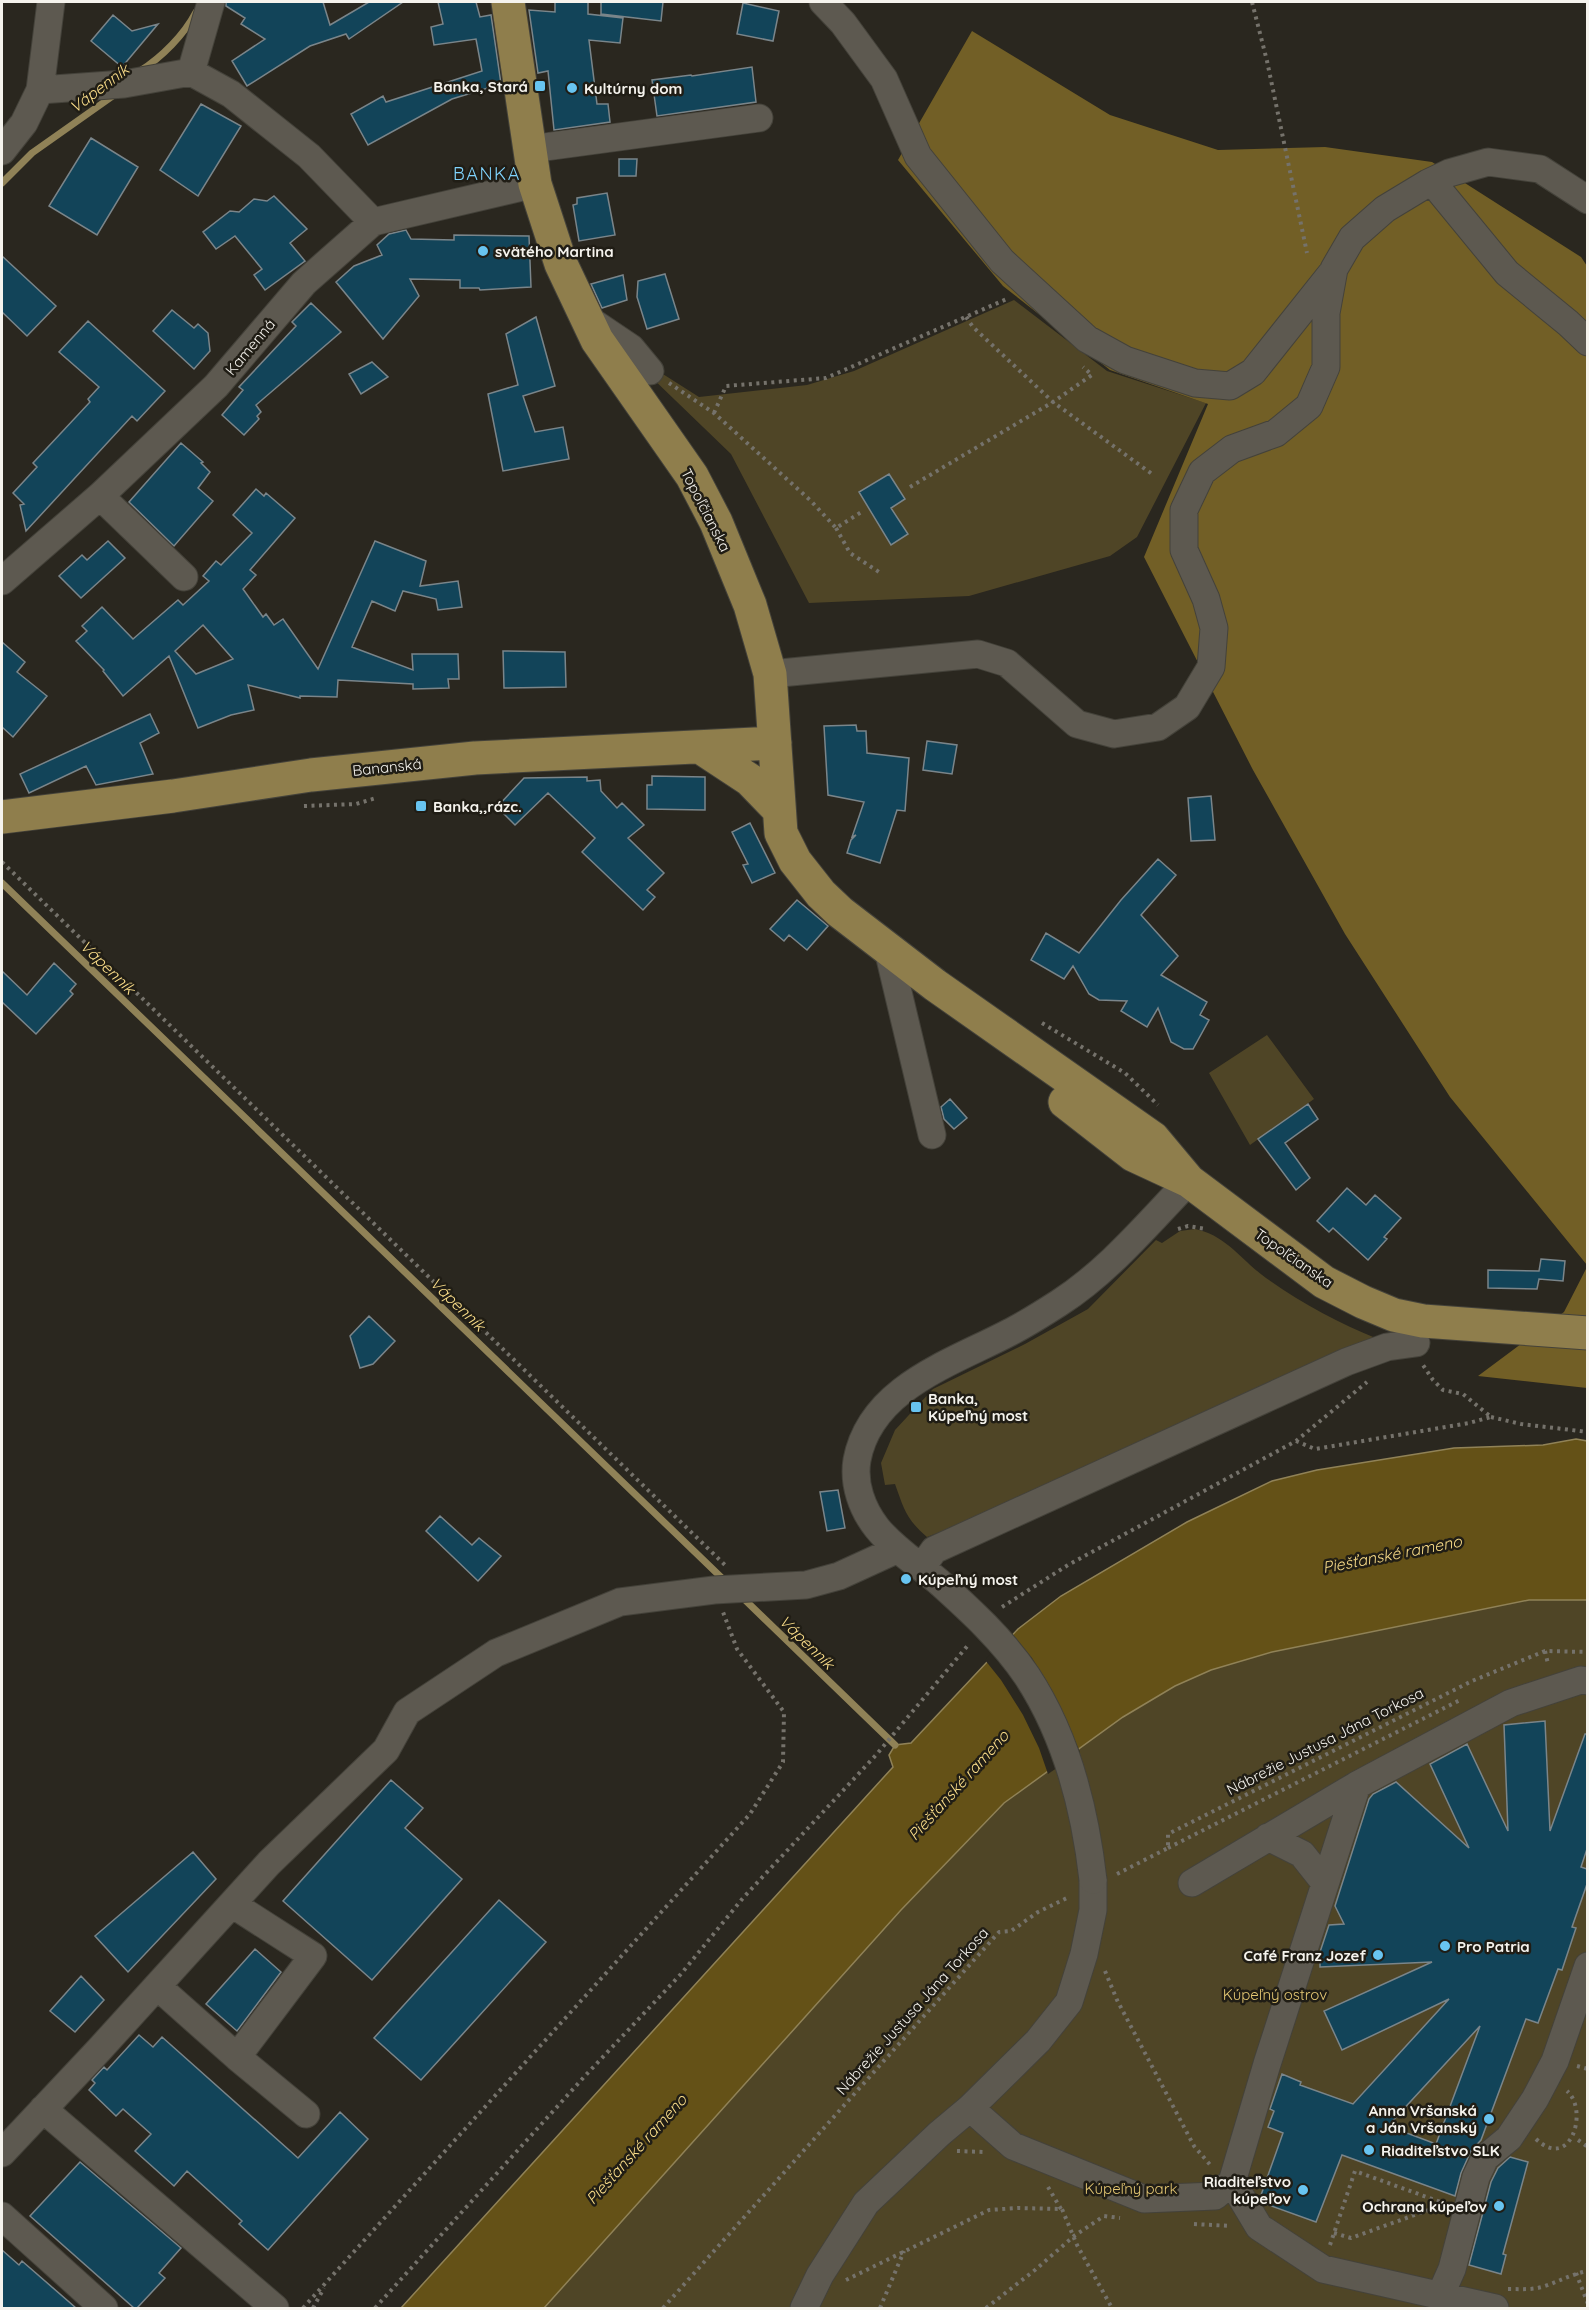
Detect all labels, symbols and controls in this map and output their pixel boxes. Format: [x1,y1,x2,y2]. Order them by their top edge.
water label: Vápenník [65,58,134,117]
place label: Banka, Stará [433,77,528,96]
marker: Banka, Stará [533,79,547,93]
place label: Kultúrny dom [584,79,682,98]
marker: Kultúrny dom [565,81,579,95]
district label: BANKA [453,162,521,185]
place label: svätého Martina [495,242,614,261]
marker: svätého Martina [476,244,490,258]
street label: Kamenná [221,315,279,379]
street label: Topoľčianska [677,465,735,555]
street label: Bananská [352,754,422,780]
place label: Banka,,rázc. [433,797,522,816]
marker: Banka,,rázc. [414,799,428,813]
water label: Vápenník [76,936,141,999]
street label: Topoľčianska [1251,1224,1337,1292]
water label: Vápenník [426,1273,491,1336]
place label: Banka, Kúpeľný most [928,1389,1028,1425]
marker: Banka, Kúpeľný most [909,1400,923,1414]
water label: Piešťanské rameno [1321,1530,1465,1577]
place label: Kúpeľný most [918,1570,1018,1589]
marker: Kúpeľný most [899,1572,913,1586]
water label: Vápenník [775,1611,840,1674]
street label: Nábrežie Justusa Jána Torkosa [1223,1683,1427,1799]
water label: Piešťanské rameno [903,1725,1014,1844]
street label: Nábrežie Justusa Jána Torkosa [832,1923,992,2099]
place label: Pro Patria [1457,1937,1530,1956]
marker: Pro Patria [1438,1939,1452,1953]
place label: Café Franz Jozef [1244,1946,1366,1965]
marker: Café Franz Jozef [1371,1948,1385,1962]
park label: Kúpeľný ostrov [1223,1985,1327,2004]
water label: Piešťanské rameno [581,2089,692,2208]
place label: Anna Vršanská a Ján Vršanský [1366,2101,1477,2137]
marker: Anna Vršanská a Ján Vršanský [1482,2112,1496,2126]
place label: Riaditeľstvo SLK [1381,2141,1500,2160]
marker: Riaditeľstvo SLK [1362,2143,1376,2157]
place label: Riaditeľstvo kúpeľov [1204,2172,1291,2208]
park label: Kúpeľný park [1085,2179,1177,2198]
marker: Riaditeľstvo kúpeľov [1296,2183,1310,2197]
place label: Ochrana kúpeľov [1362,2197,1487,2216]
marker: Ochrana kúpeľov [1492,2199,1506,2213]

